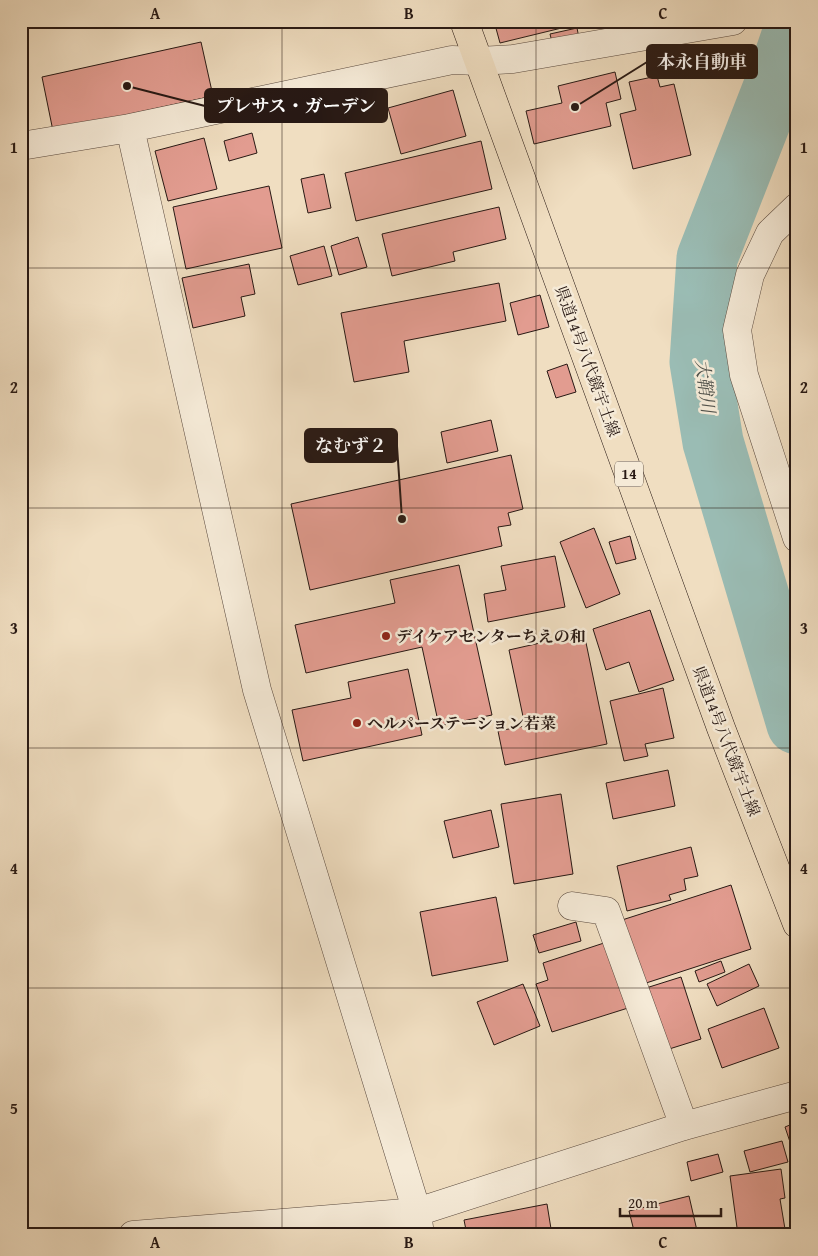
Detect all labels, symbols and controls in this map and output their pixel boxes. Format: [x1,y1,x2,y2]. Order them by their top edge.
text: A [150,1,161,25]
text: B [404,1,414,25]
text: C [658,1,668,25]
callout: 本永自動車 [647,45,757,78]
text: 本永自動車 [657,48,747,75]
callout: プレサス・ガーデン [205,89,387,122]
text: プレサス・ガーデン [216,92,376,119]
text: 1 [10,135,18,159]
text: 1 [800,135,808,159]
street label: 県道14号八代鏡宇土線 [549,282,627,440]
water label: 大鞘川 [689,357,722,416]
text: 2 [10,375,18,399]
text: 2 [800,375,808,399]
callout: なむず２ [305,429,397,462]
text: なむず２ [315,432,387,459]
road number: 14 [615,462,643,486]
text: 3 [10,616,18,640]
text: 3 [800,616,808,640]
place label: デイケアセンターちえの和 [396,624,586,648]
marker: デイケアセンターちえの和 [380,630,392,642]
street label: 県道14号八代鏡宇土線 [687,662,767,820]
place label: ヘルパーステーション若菜 [367,711,556,735]
marker: ヘルパーステーション若菜 [351,717,363,729]
text: 4 [10,856,18,880]
text: 4 [800,856,808,880]
text: 5 [10,1096,18,1120]
text: 5 [800,1096,808,1120]
scale bar [620,1186,722,1218]
text: 20 m [628,1192,659,1213]
text: A [150,1230,161,1254]
text: B [404,1230,414,1254]
text: C [658,1230,668,1254]

